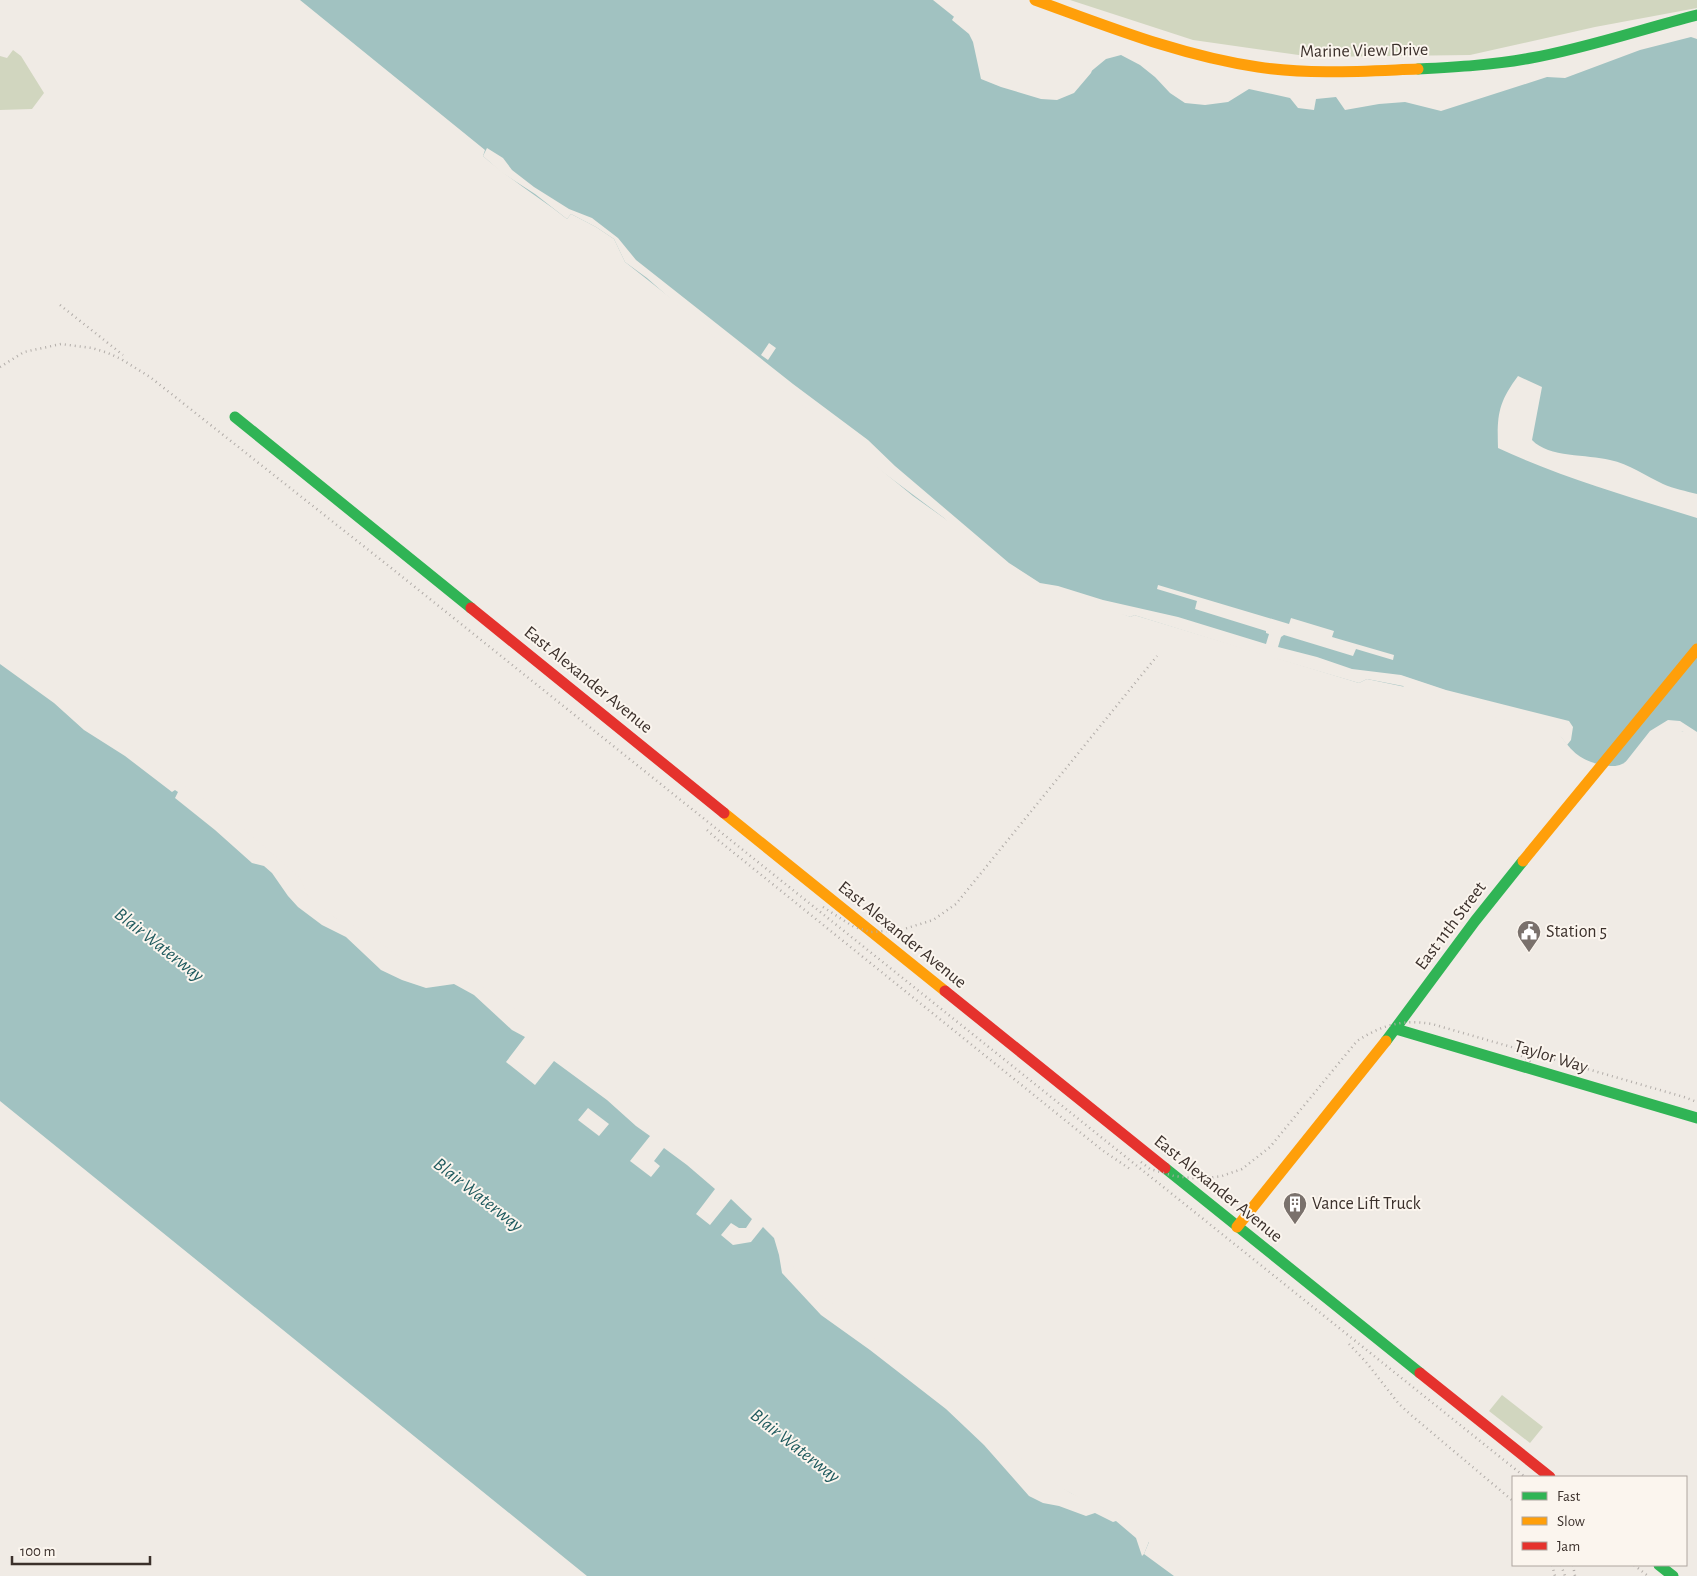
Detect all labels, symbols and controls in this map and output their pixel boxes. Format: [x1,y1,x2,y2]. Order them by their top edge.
street label: Marine View Drive [1300,41,1428,61]
street label: East Alexander Avenue [521,623,655,737]
street label: East Alexander Avenue [835,878,969,992]
street label: East 11th Street [1412,879,1490,973]
water label: Blair Waterway [111,904,207,986]
public building icon: Station 5 [1516,919,1542,953]
place label: Station 5 [1546,923,1607,941]
street label: Taylor Way [1512,1037,1590,1077]
street label: East Alexander Avenue [1151,1132,1285,1246]
water label: Blair Waterway [430,1154,526,1236]
building icon: Vance Lift Truck [1282,1191,1308,1225]
place label: Vance Lift Truck [1312,1195,1422,1213]
water label: Blair Waterway [747,1405,843,1487]
legend [1512,1476,1687,1566]
text: Fast [1557,1489,1581,1504]
text: Slow [1557,1514,1585,1529]
scale bar [12,1534,150,1566]
text: Jam [1557,1539,1580,1554]
text: 100 m [20,1544,55,1559]

